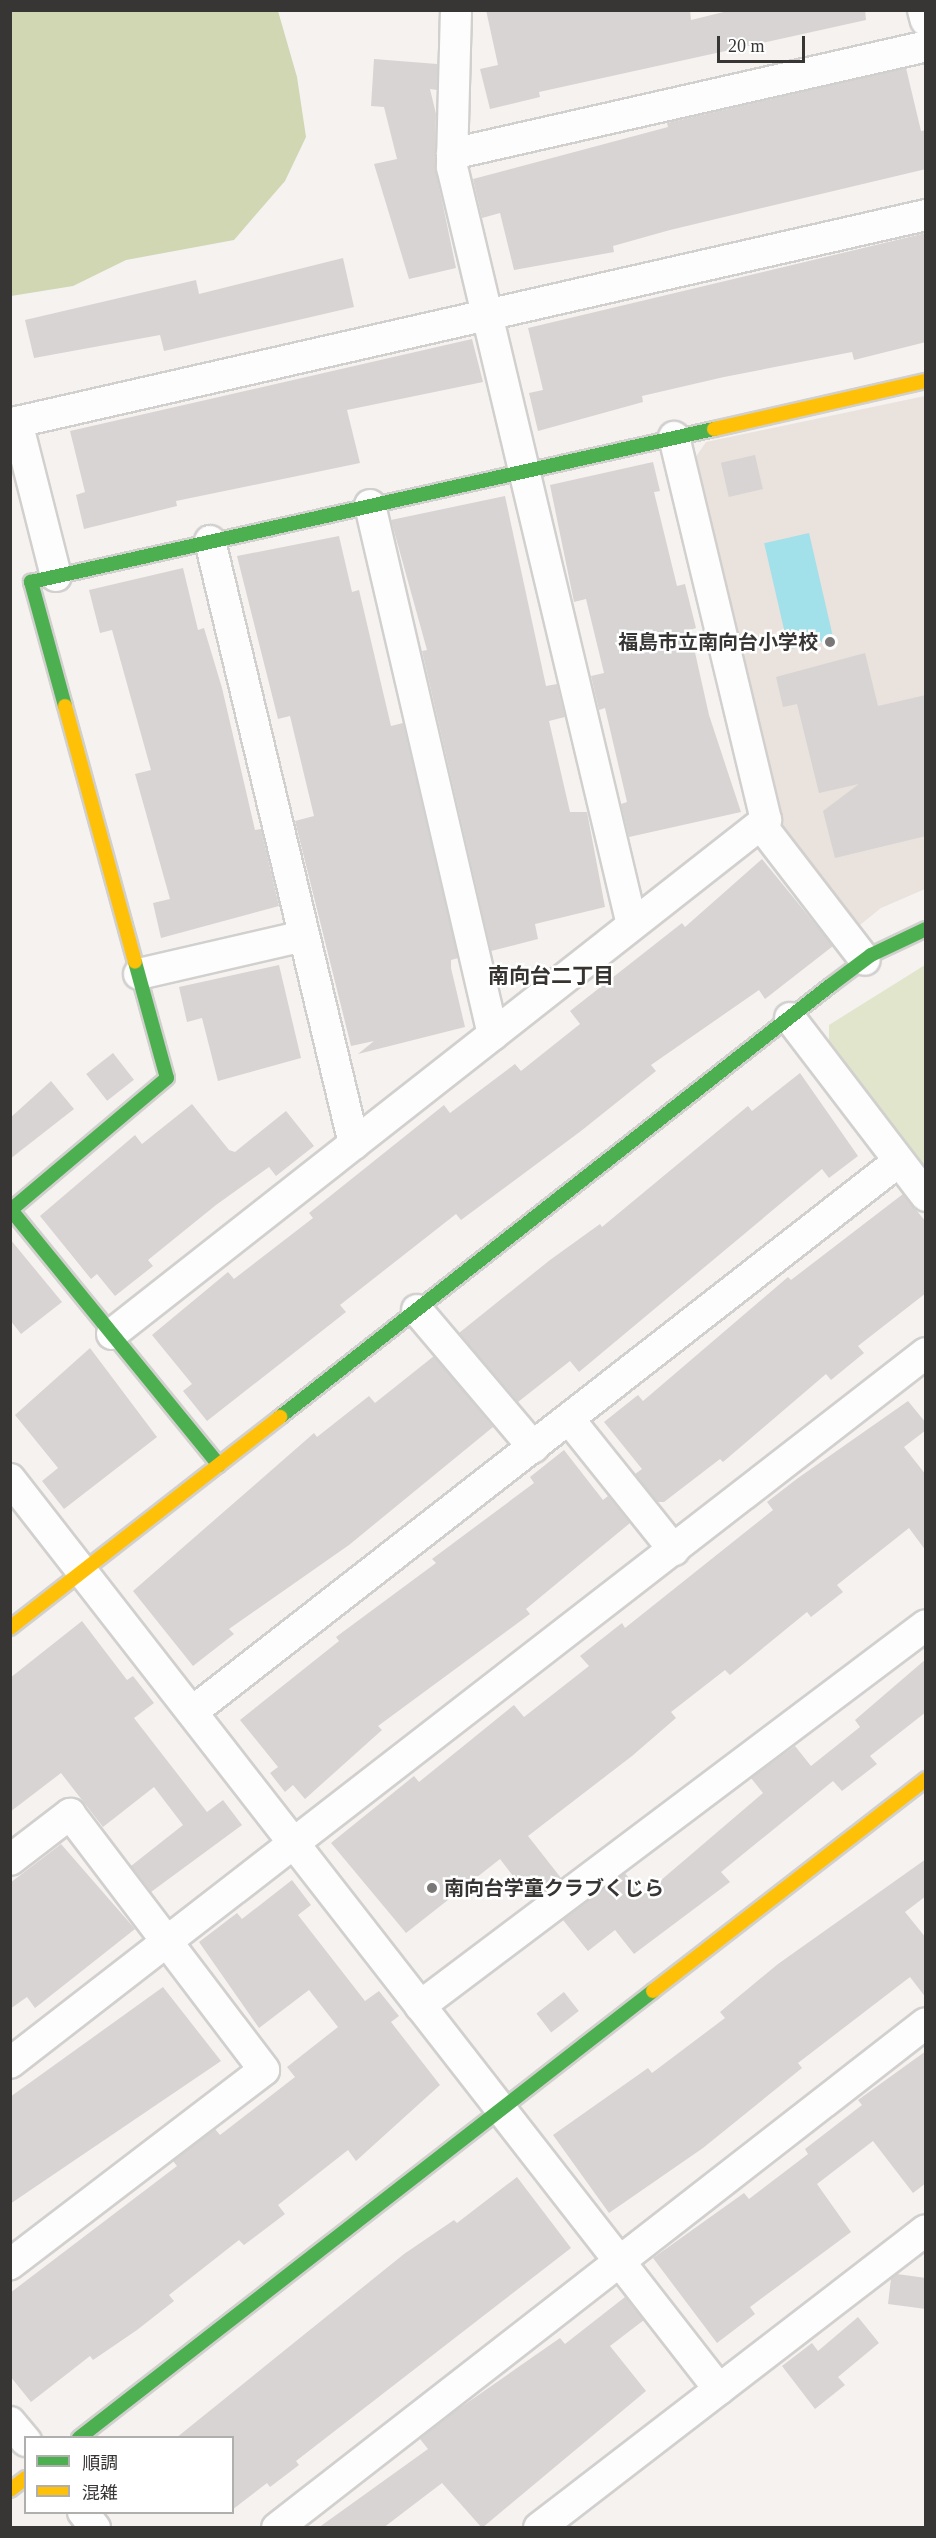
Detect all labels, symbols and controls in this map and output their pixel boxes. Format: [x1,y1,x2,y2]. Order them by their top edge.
scale bar [720,24,808,62]
text: 20 m [728,36,765,56]
place label: 福島市立南向台小学校 [618,630,818,654]
marker: 福島市立南向台小学校 [823,635,837,649]
district label: 南向台二丁目 [488,963,614,989]
place label: 南向台学童クラブくじら [444,1876,664,1900]
marker: 南向台学童クラブくじら [425,1881,439,1895]
legend [24,2436,234,2514]
text: 順調 [82,2453,118,2473]
text: 混雑 [82,2483,118,2503]

